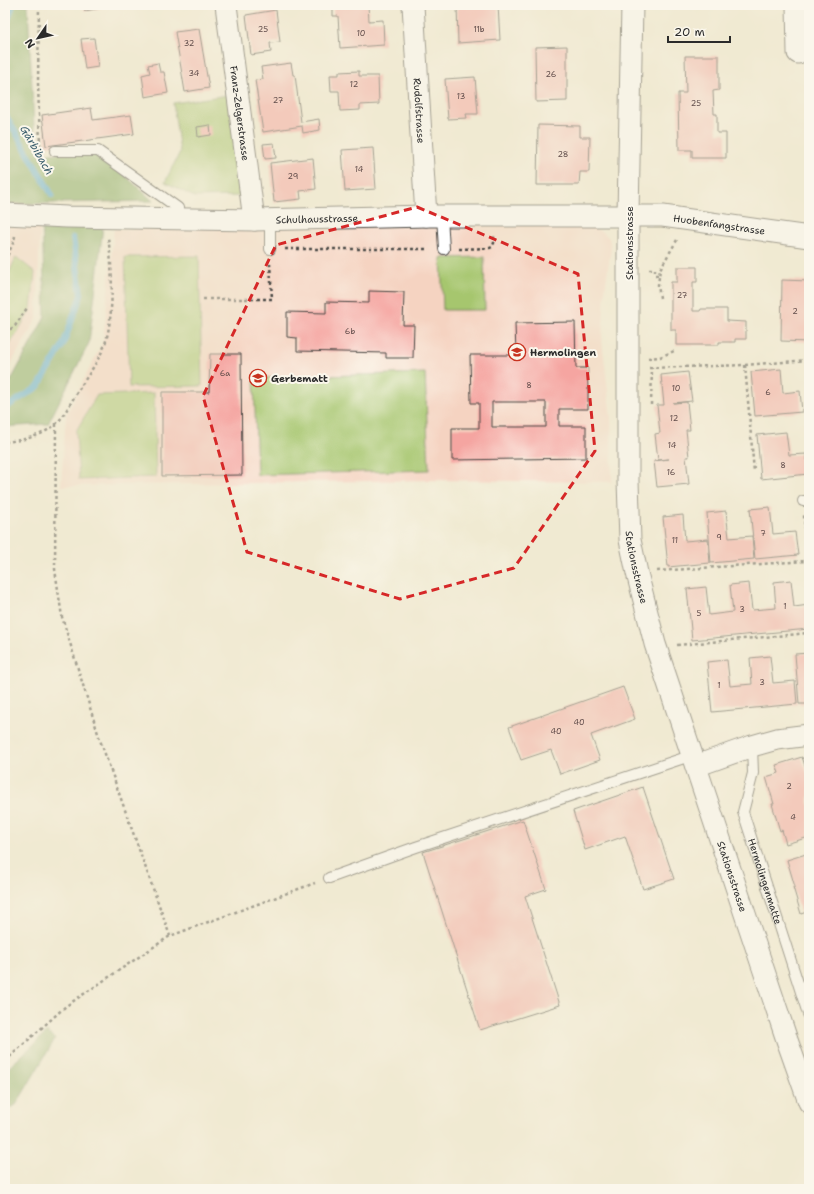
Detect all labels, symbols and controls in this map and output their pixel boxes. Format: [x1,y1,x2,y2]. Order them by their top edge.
north arrow [18,18,58,58]
scale bar [668,18,730,44]
house number: 25 [258,24,268,35]
house number: 11b [473,24,485,35]
text: 20 m [674,24,705,40]
house number: 10 [357,28,365,39]
text: N [21,35,39,51]
house number: 32 [184,38,195,49]
street label: Franz-Zelgerstrasse [227,65,252,162]
house number: 34 [189,68,200,79]
house number: 26 [546,69,557,80]
street label: Rudolfstrasse [411,78,428,144]
house number: 12 [350,79,359,90]
house number: 13 [457,91,465,102]
house number: 27 [273,95,284,106]
house number: 25 [691,98,701,109]
water label: Gärbibach [16,123,57,178]
house number: 28 [558,149,568,160]
house number: 14 [355,164,364,175]
house number: 29 [288,171,298,182]
street label: Stationsstrasse [623,206,636,280]
street label: Schulhausstrasse [276,212,359,226]
street label: Huobenfangstrasse [672,212,766,238]
house number: 27 [677,290,688,301]
house number: 2 [792,306,798,317]
house number: 6b [345,326,355,337]
school or university icon: Hermolingen [507,342,527,362]
place label: Hermolingen [530,346,596,359]
house number: 6a [220,368,230,379]
school or university icon: Gerbematt [248,368,268,388]
place label: Gerbematt [271,372,328,385]
house number: 8 [526,380,532,391]
house number: 10 [672,383,680,394]
house number: 6 [765,387,771,398]
house number: 12 [670,413,679,424]
house number: 14 [668,440,677,451]
house number: 8 [780,460,786,471]
house number: 16 [667,467,676,478]
house number: 7 [760,528,766,539]
street label: Stationsstrasse [623,531,651,605]
house number: 9 [716,532,722,543]
house number: 11 [672,535,678,546]
house number: 1 [783,601,787,612]
house number: 3 [739,604,745,615]
house number: 5 [697,608,702,619]
house number: 3 [759,677,765,688]
house number: 1 [717,680,721,691]
house number: 40 [573,717,585,728]
house number: 40 [550,726,562,737]
house number: 2 [786,781,792,792]
house number: 4 [790,812,796,823]
street label: Hermolingenmatte [745,837,785,926]
street label: Stationsstrasse [714,839,750,914]

